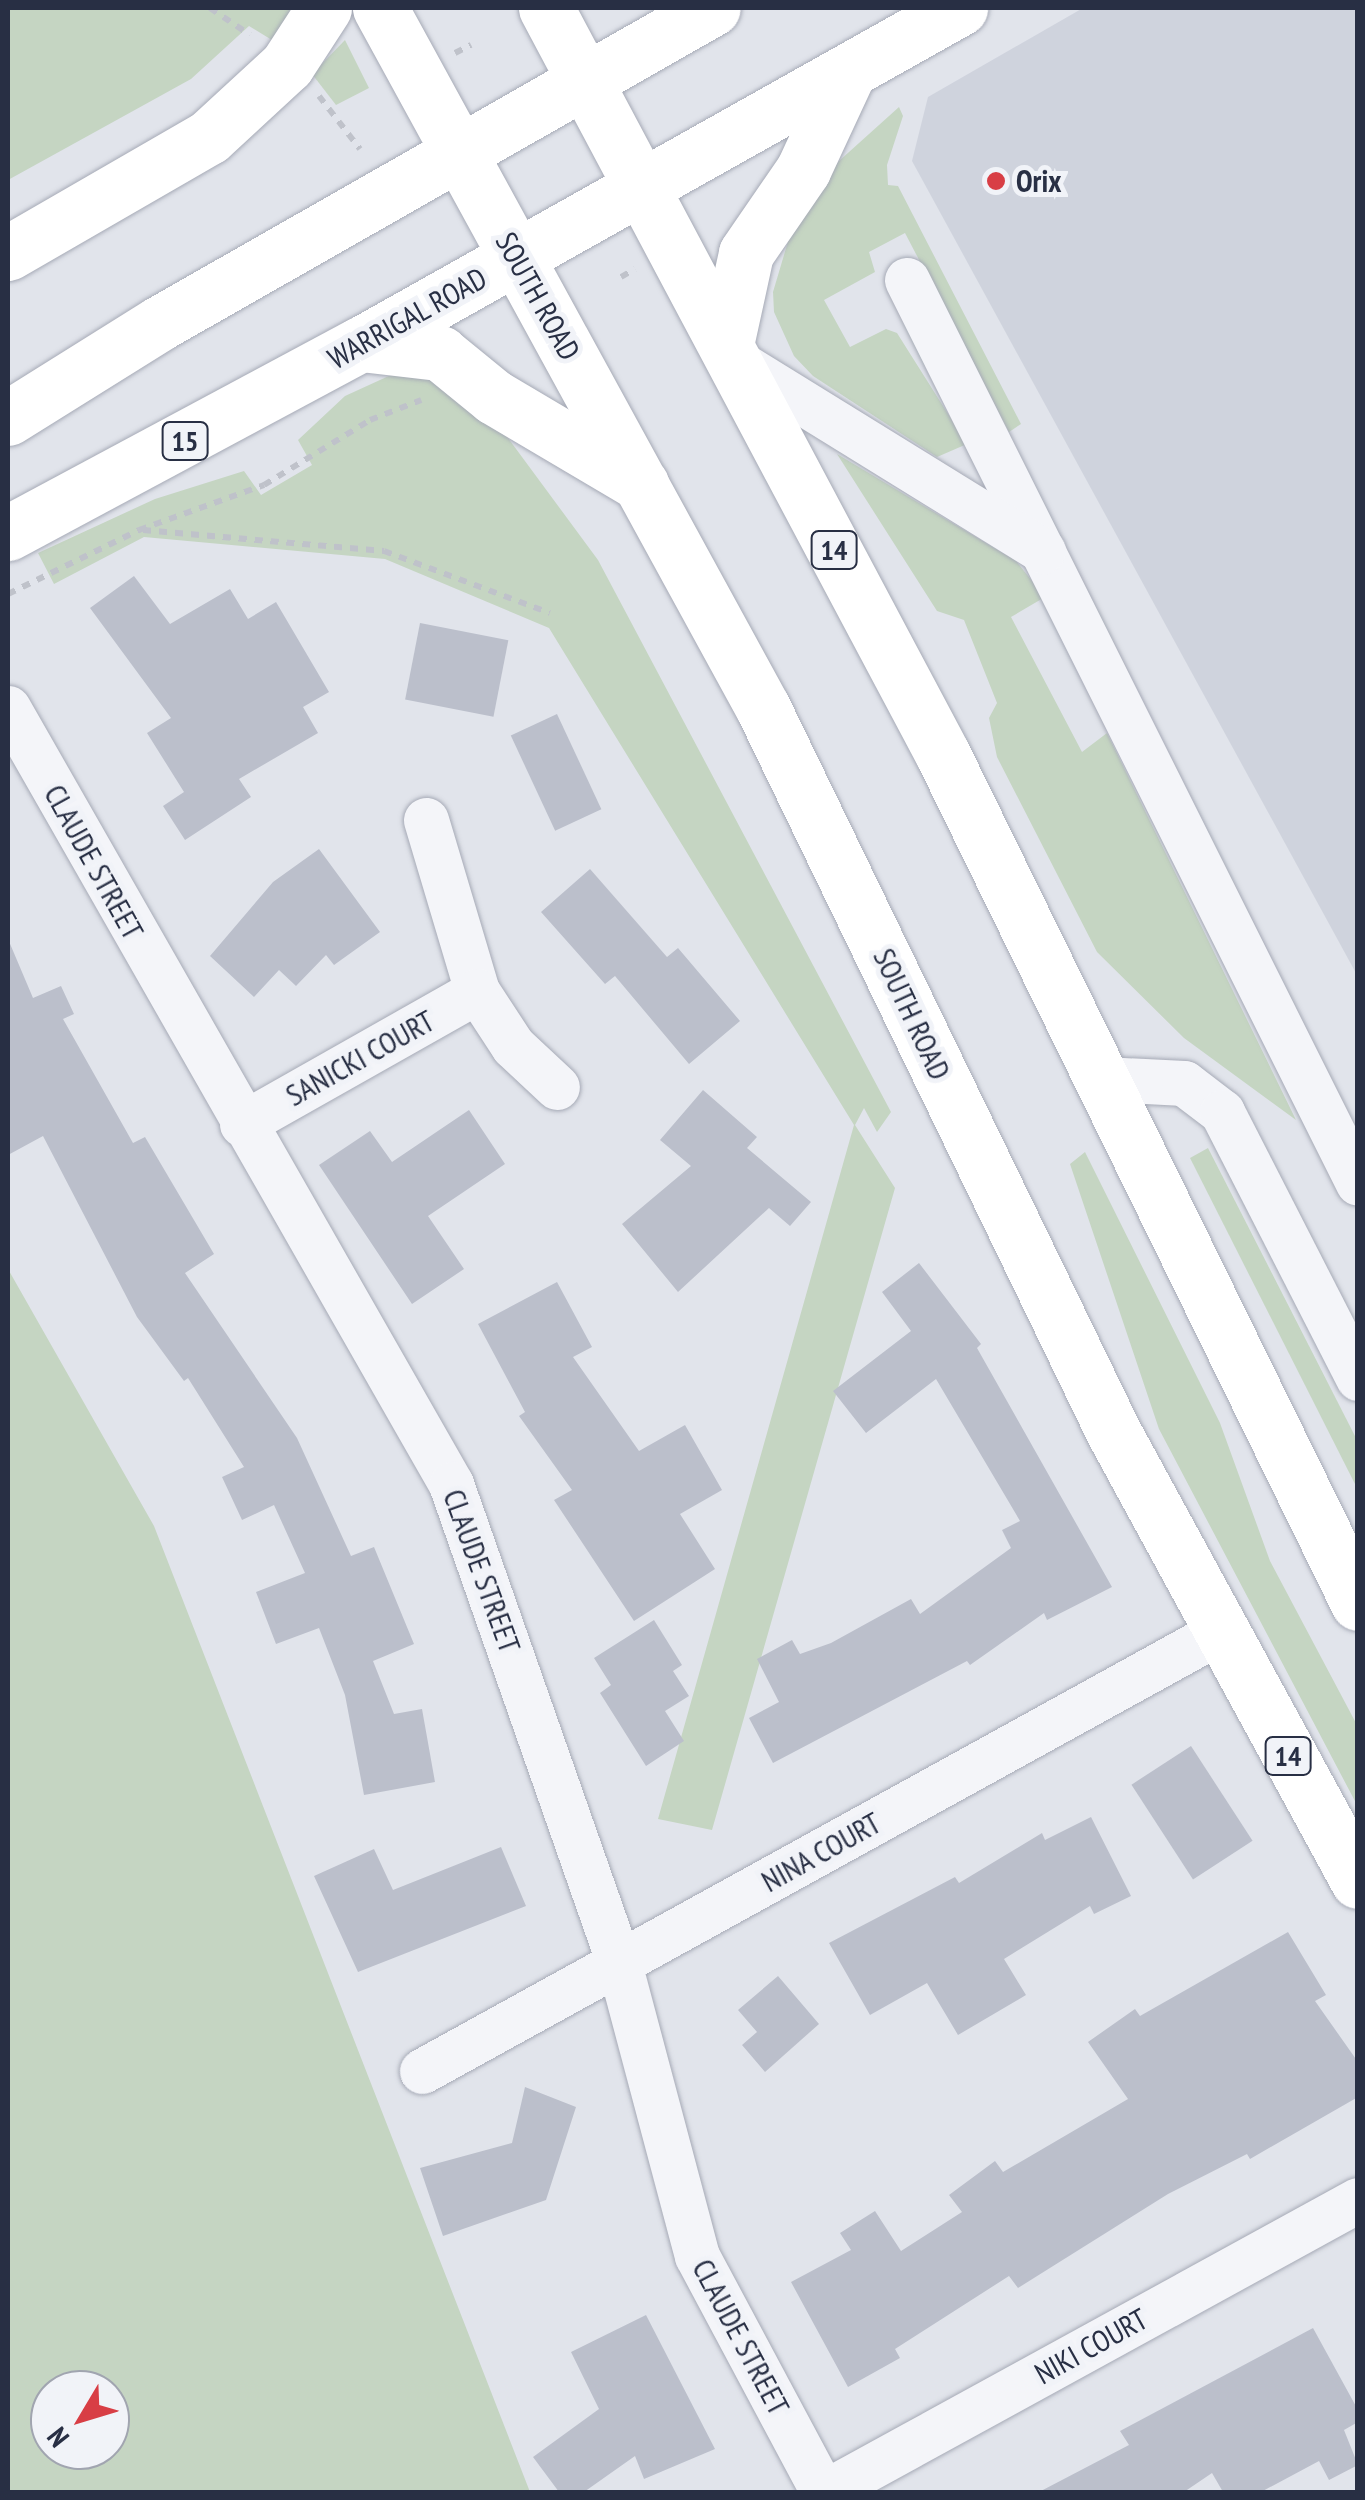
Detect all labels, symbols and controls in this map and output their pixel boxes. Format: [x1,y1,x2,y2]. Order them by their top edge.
place label: Orix [1016,163,1061,199]
marker: Orix [985,170,1007,192]
street label: SOUTH ROAD [488,226,588,366]
street label: WARRIGAL ROAD [321,259,493,377]
road number: 15 [160,418,210,464]
road number: 14 [809,527,859,573]
street label: CLAUDE STREET [37,779,151,945]
street label: SOUTH ROAD [866,943,958,1085]
street label: SANICKI COURT [280,1003,440,1113]
street label: CLAUDE STREET [436,1485,528,1657]
road number: 14 [1263,1733,1313,1779]
street label: NINA COURT [755,1804,887,1900]
street label: CLAUDE STREET [685,2253,797,2421]
street label: NIKI COURT [1029,2300,1153,2392]
north arrow [30,2370,130,2470]
text: N [38,2420,77,2455]

